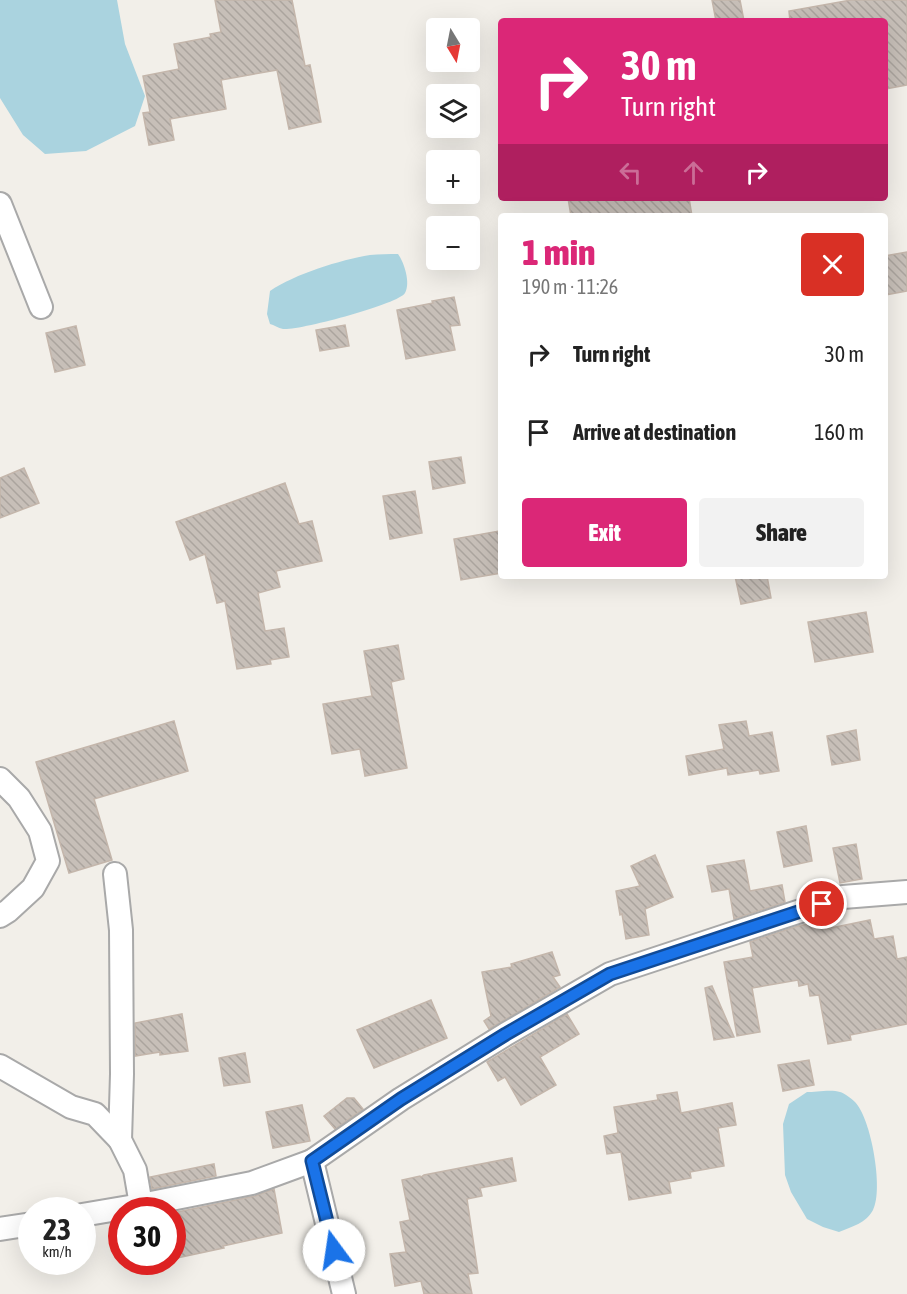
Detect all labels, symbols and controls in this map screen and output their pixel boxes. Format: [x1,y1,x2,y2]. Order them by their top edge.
north arrow [426,18,480,72]
map controls [426,18,480,270]
text: 30 m [621,41,696,89]
icon: right [522,42,600,120]
button: layers [426,84,480,138]
text: Turn right [621,91,716,122]
button: + [426,150,480,204]
icon: left [614,156,647,189]
icon: ahead [677,156,710,189]
icon: right [740,156,773,189]
button: − [426,216,480,270]
text: 1 min [522,231,596,273]
button: close [801,233,864,296]
text: 190 m · 11:26 [522,275,618,298]
icon: right [522,338,555,371]
text: Turn right [573,341,650,367]
text: 30 m [824,341,864,367]
icon: arrive [522,416,555,449]
text: Arrive at destination [573,419,736,445]
text: 160 m [814,419,864,445]
button: Exit [522,498,687,567]
button: Share [699,498,864,567]
pin [796,878,847,929]
icon: arrive [805,887,838,920]
speed limit sign: 30 [108,1197,186,1275]
text: 23 [43,1212,71,1246]
position arrow [302,1218,366,1282]
text: km/h [42,1243,72,1260]

